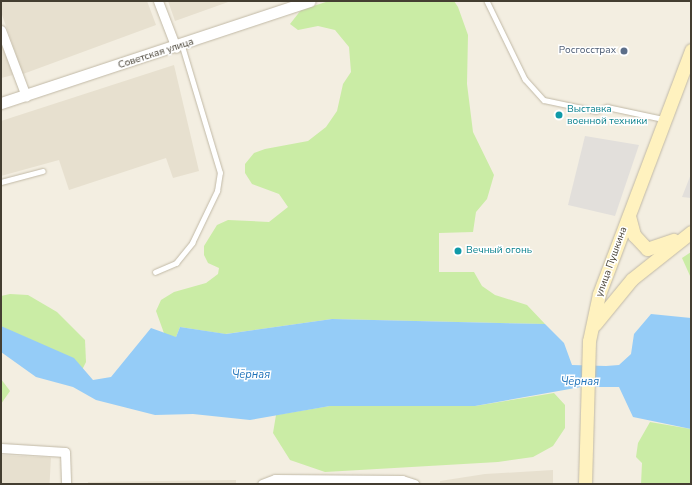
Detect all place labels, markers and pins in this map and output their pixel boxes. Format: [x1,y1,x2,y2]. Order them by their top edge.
place label: Росгосстрах [559,45,616,57]
marker: Росгосстрах [619,46,629,56]
place label: Выставка военной техники [567,103,647,126]
marker: Выставка военной техники [554,110,564,120]
place label: Вечный огонь [466,245,532,257]
marker: Вечный огонь [453,246,463,256]

